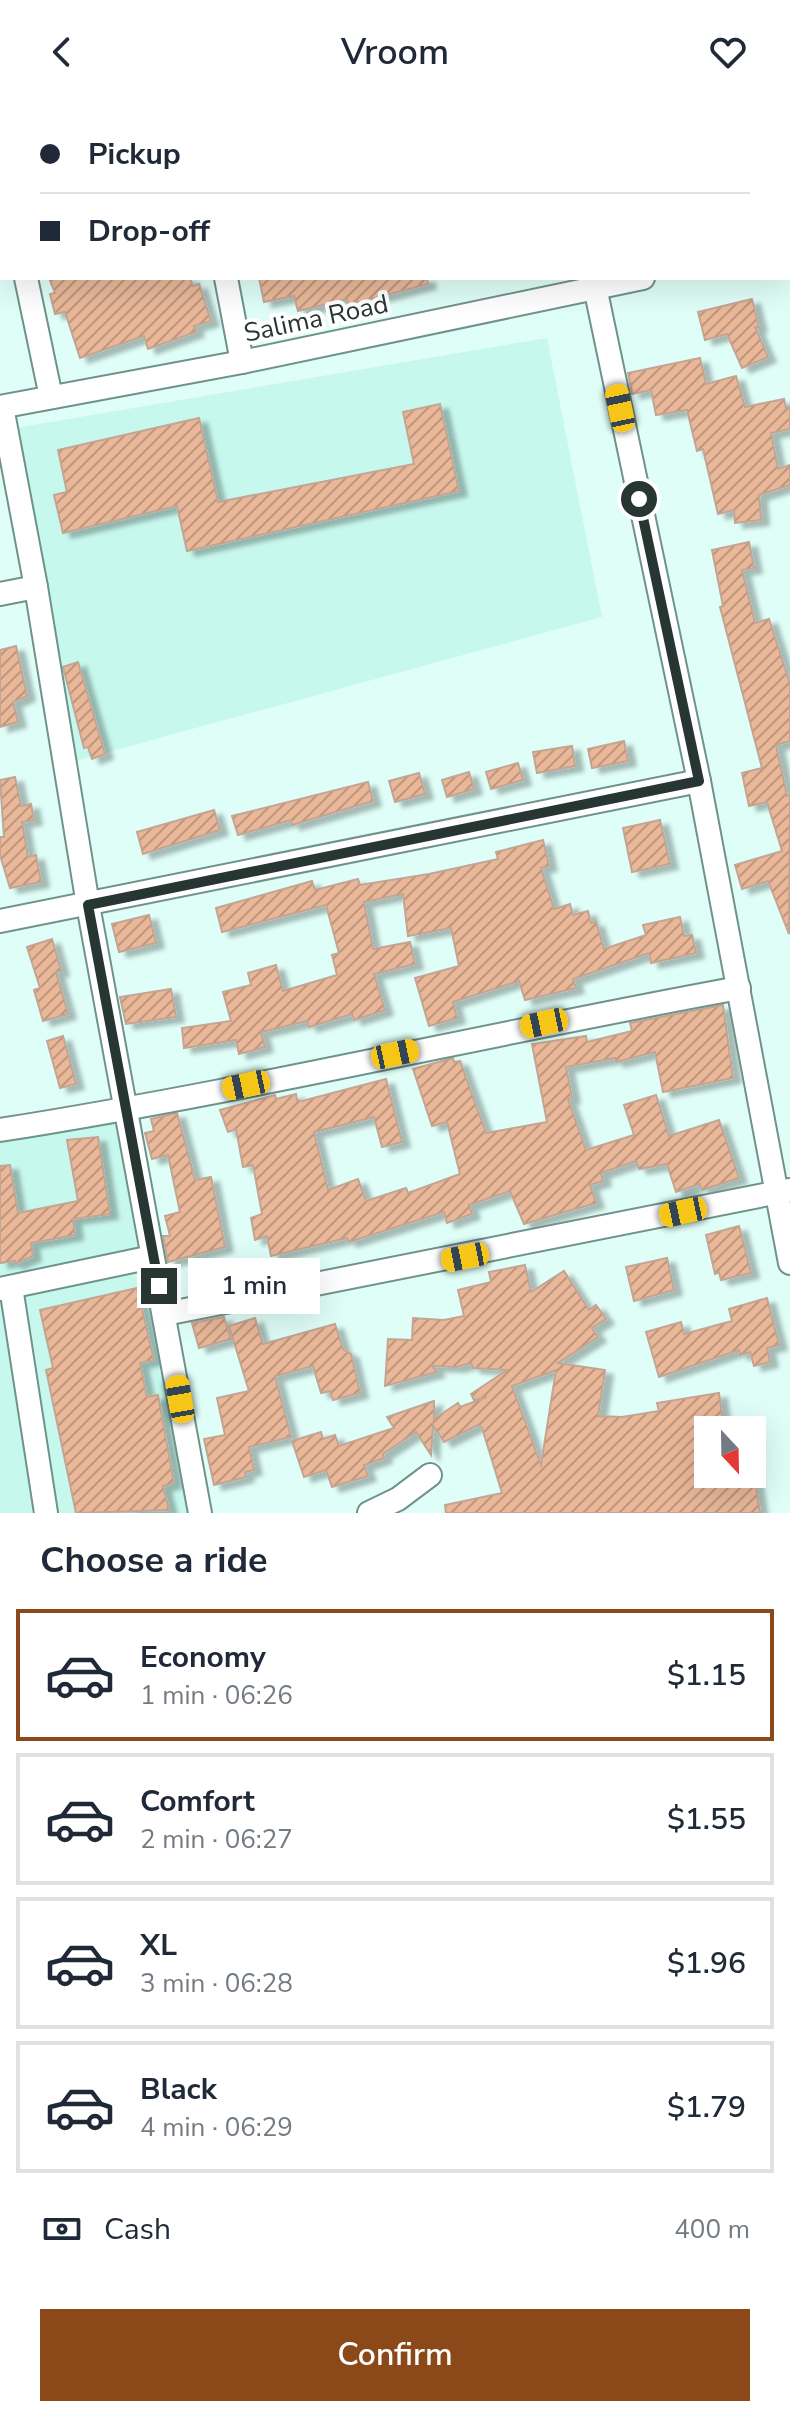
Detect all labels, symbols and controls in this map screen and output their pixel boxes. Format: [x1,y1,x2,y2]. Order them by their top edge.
text: Vroom [341,28,449,77]
icon: back [40,30,84,74]
icon: heart [706,30,750,74]
text: Pickup [88,134,181,175]
text: Drop-off [88,211,210,252]
street label: Salima Road [241,286,391,351]
car [603,382,637,434]
route start [621,481,657,517]
car [518,1006,570,1040]
car [369,1037,421,1071]
car [220,1068,272,1102]
car [657,1195,709,1229]
car [439,1241,491,1273]
callout: 1 min [187,1258,319,1314]
route end [141,1268,177,1304]
text: 1 min [221,1268,287,1303]
car [164,1373,196,1425]
north arrow [694,1416,766,1488]
map controls [694,1416,766,1488]
text: Choose a ride [40,1536,268,1585]
text: Economy [140,1637,266,1678]
icon: car [44,1639,116,1711]
text: $1.15 [667,1655,746,1696]
text: 1 min · 06:26 [140,1678,293,1713]
text: Comfort [140,1781,255,1822]
icon: car [44,1783,116,1855]
text: $1.55 [667,1799,746,1840]
text: 2 min · 06:27 [140,1822,293,1857]
text: XL [140,1925,177,1966]
icon: car [44,1927,116,1999]
text: $1.96 [667,1943,746,1984]
text: 3 min · 06:28 [140,1966,293,2001]
text: Black [140,2069,217,2110]
icon: car [44,2071,116,2143]
text: $1.79 [667,2087,746,2128]
text: 4 min · 06:29 [140,2110,293,2145]
icon: cash [40,2207,84,2251]
text: Cash [104,2209,171,2250]
text: 400 m [674,2212,750,2247]
button: Confirm [40,2309,750,2401]

